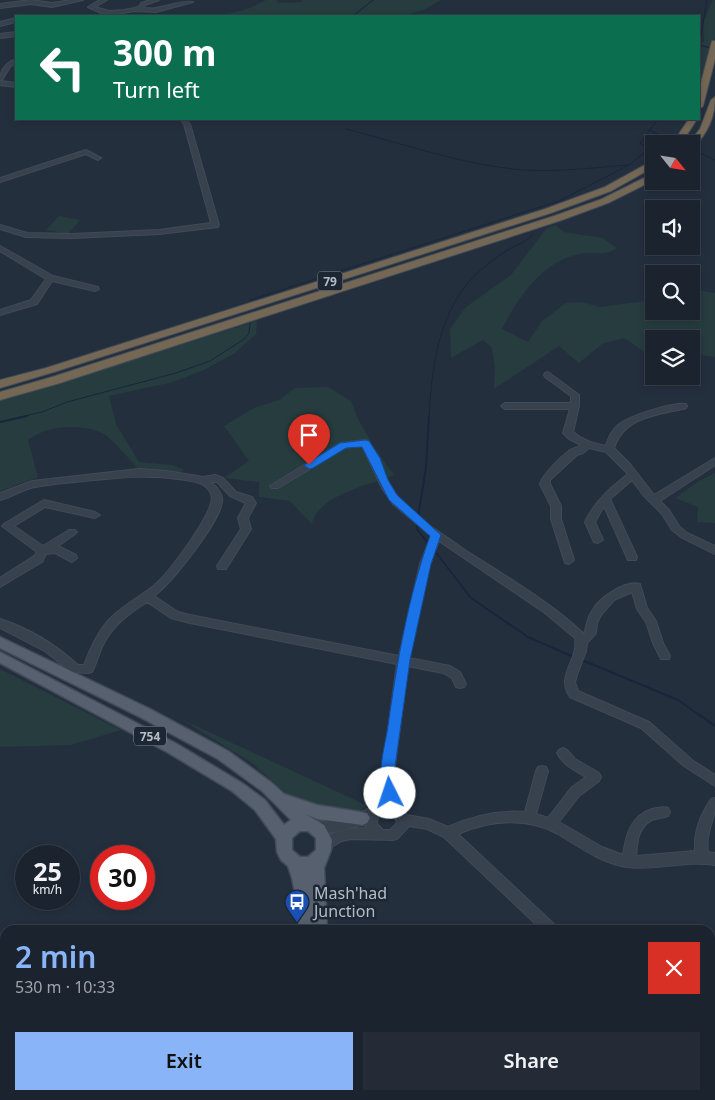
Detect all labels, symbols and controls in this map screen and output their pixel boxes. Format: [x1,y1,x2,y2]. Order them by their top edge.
text: 300 m [113,29,216,76]
icon: left [30,35,95,100]
text: Turn left [113,74,200,104]
north arrow [645,135,700,190]
map controls [645,135,700,385]
button: sound [645,200,700,255]
button: search [645,265,700,320]
road number: 79 [318,272,342,290]
button: layers [645,330,700,385]
pin [288,414,330,465]
icon: arrive [295,421,323,449]
road number: 754 [134,726,166,746]
position arrow [363,766,415,818]
speed limit sign: 30 [90,845,155,910]
text: 25 [33,854,62,888]
text: km/h [33,881,62,898]
place label: Mash'had Junction [312,882,387,922]
bus stop icon: Mash'had Junction [284,889,310,923]
text: 2 min [15,936,96,977]
button: close [648,942,700,994]
text: 530 m · 10:33 [15,976,115,998]
button: Exit [15,1032,353,1090]
button: Share [363,1032,700,1090]

